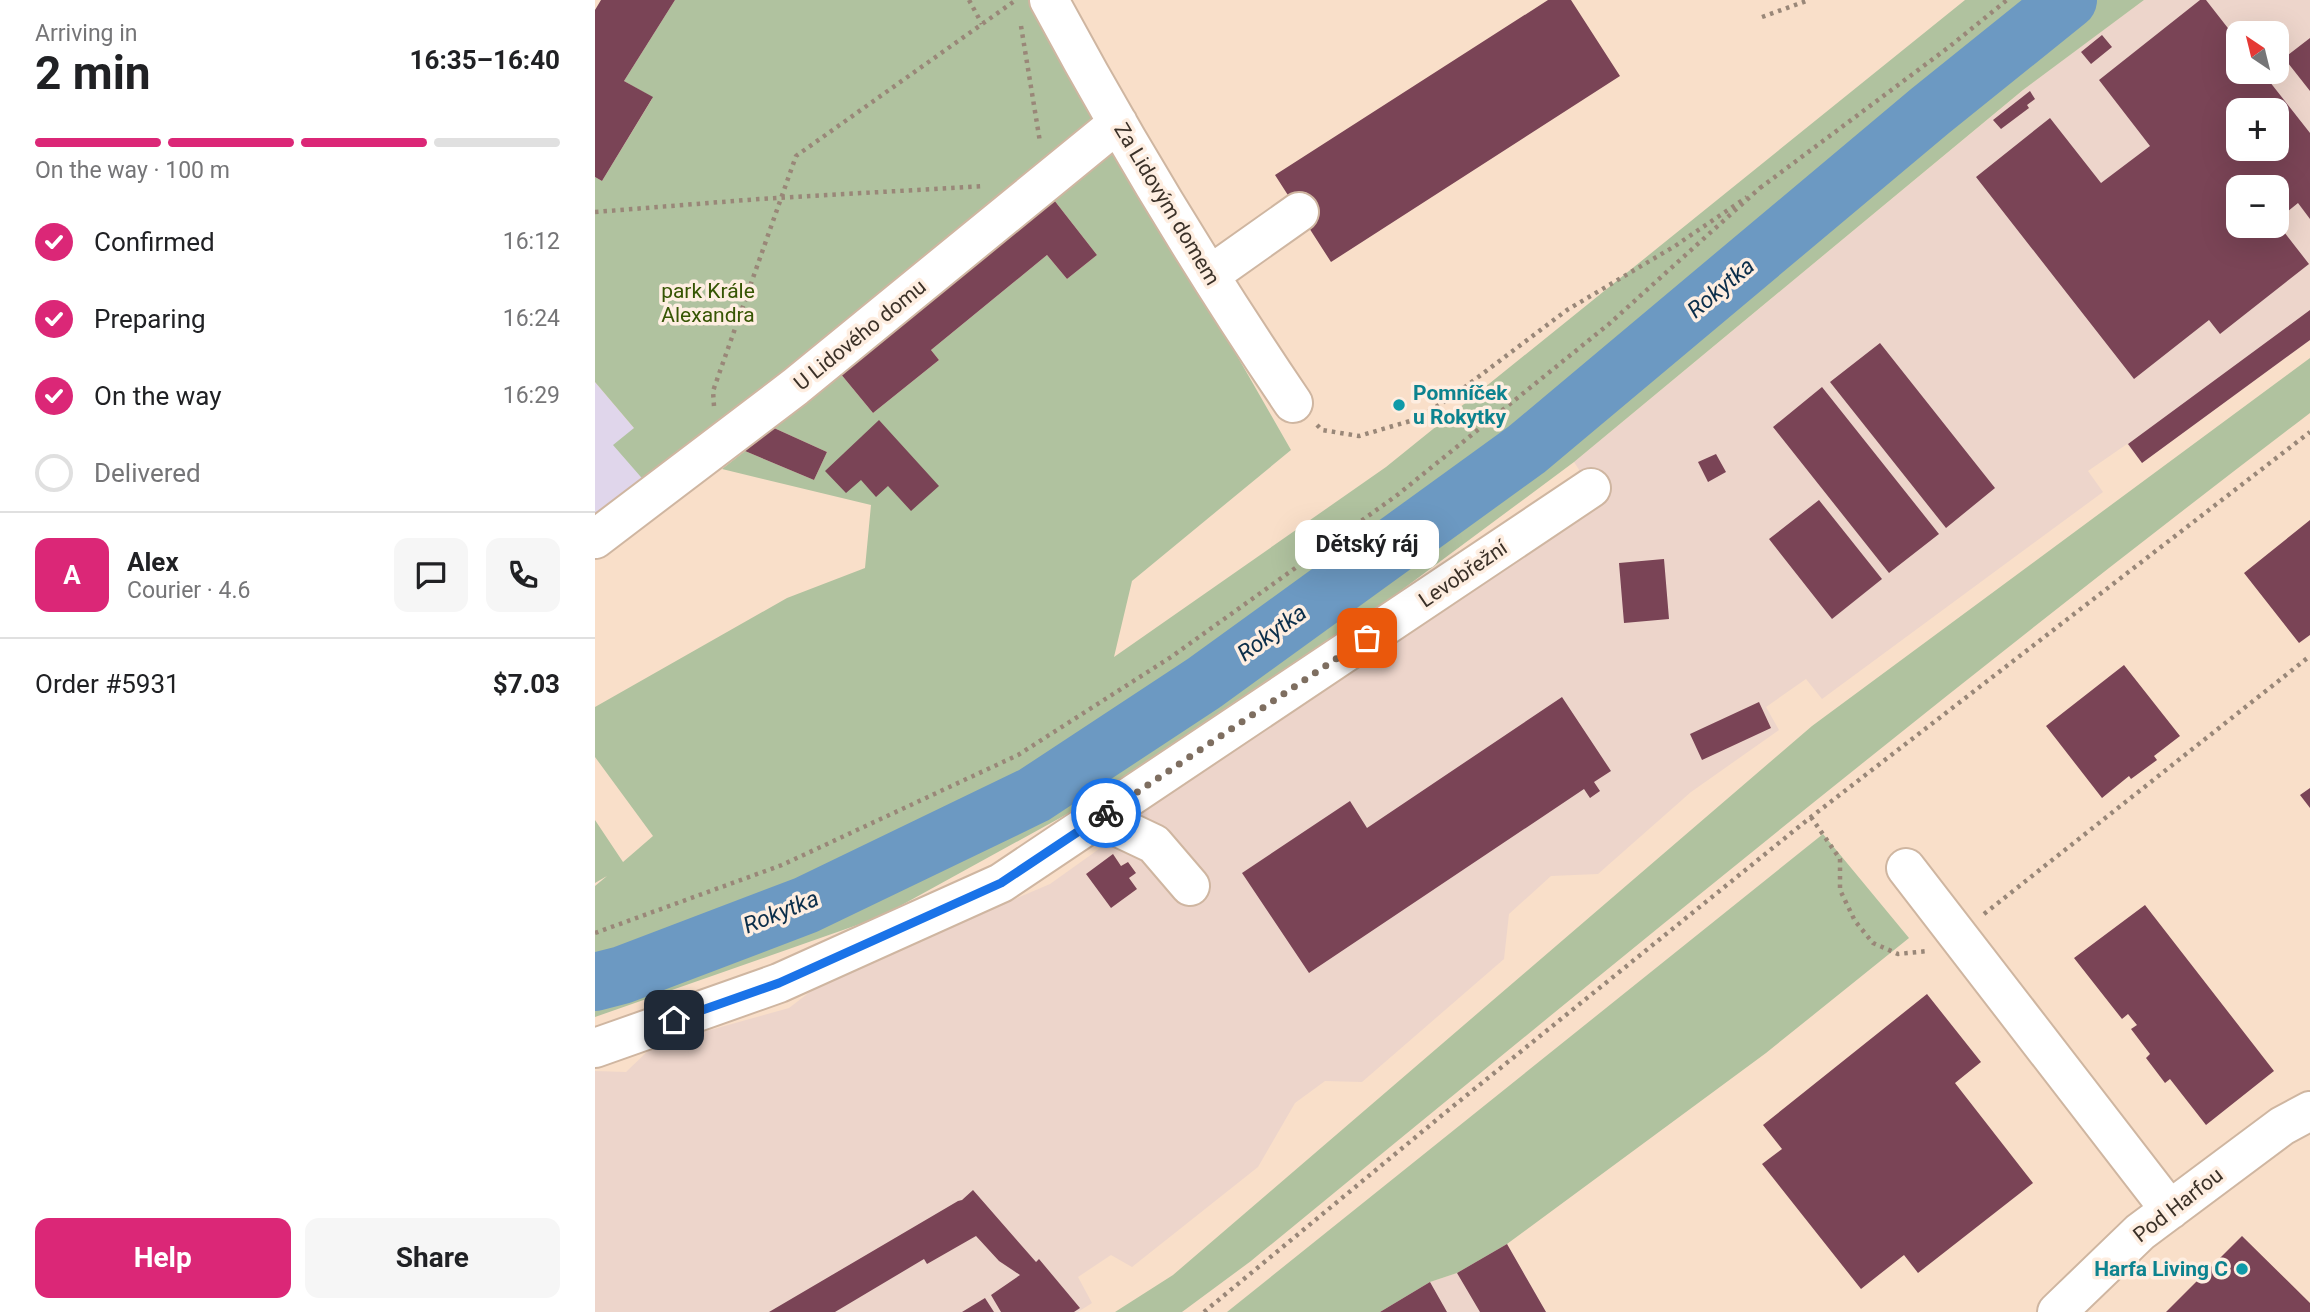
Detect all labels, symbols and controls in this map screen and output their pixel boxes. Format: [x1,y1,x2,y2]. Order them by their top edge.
text: Arriving in [35,20,138,47]
north arrow [2226,21,2289,84]
map controls [2226,21,2289,238]
text: 16:35–16:40 [410,45,560,75]
text: 2 min [35,46,151,100]
button: + [2226,98,2289,161]
street label: Za Lidovým domem [1109,119,1225,289]
text: On the way · 100 m [35,157,230,184]
button: − [2226,175,2289,238]
icon: check [35,223,73,261]
text: Confirmed [94,227,215,257]
text: 16:12 [503,228,560,255]
water label: Rokytka [1682,252,1760,324]
street label: U Lidového domu [789,274,931,396]
park label: park Krále Alexandra [661,279,755,327]
icon: check [35,300,73,338]
text: Preparing [94,304,206,334]
text: 16:24 [503,305,560,332]
icon: check [35,377,73,415]
text: On the way [94,381,222,411]
place label: Pomníček u Rokytky [1413,381,1508,429]
text: 16:29 [503,382,560,409]
marker: Pomníček u Rokytky [1391,397,1407,413]
text: Delivered [94,458,201,488]
callout: Dětský ráj [1295,519,1439,568]
text: Dětský ráj [1316,531,1418,558]
street label: Levobřežní [1414,535,1512,612]
button: chat [394,538,468,612]
button: phone [486,538,560,612]
text: Alex [127,547,179,577]
text: A [63,560,81,590]
text: Courier · 4.6 [127,577,250,604]
water label: Rokytka [1232,599,1312,667]
pin [1337,608,1397,668]
icon: bag [1348,619,1386,657]
text: Order #5931 [35,669,180,699]
text: $7.03 [493,669,560,699]
courier [1071,778,1141,848]
icon: bike [1087,794,1125,832]
water label: Rokytka [739,885,823,939]
pin [644,990,704,1050]
icon: home [655,1001,693,1039]
street label: Pod Harfou [2129,1163,2227,1247]
button: Help [35,1218,291,1298]
button: Share [305,1218,560,1298]
place label: Harfa Living C [2094,1257,2228,1281]
marker: Harfa Living C [2234,1261,2250,1277]

